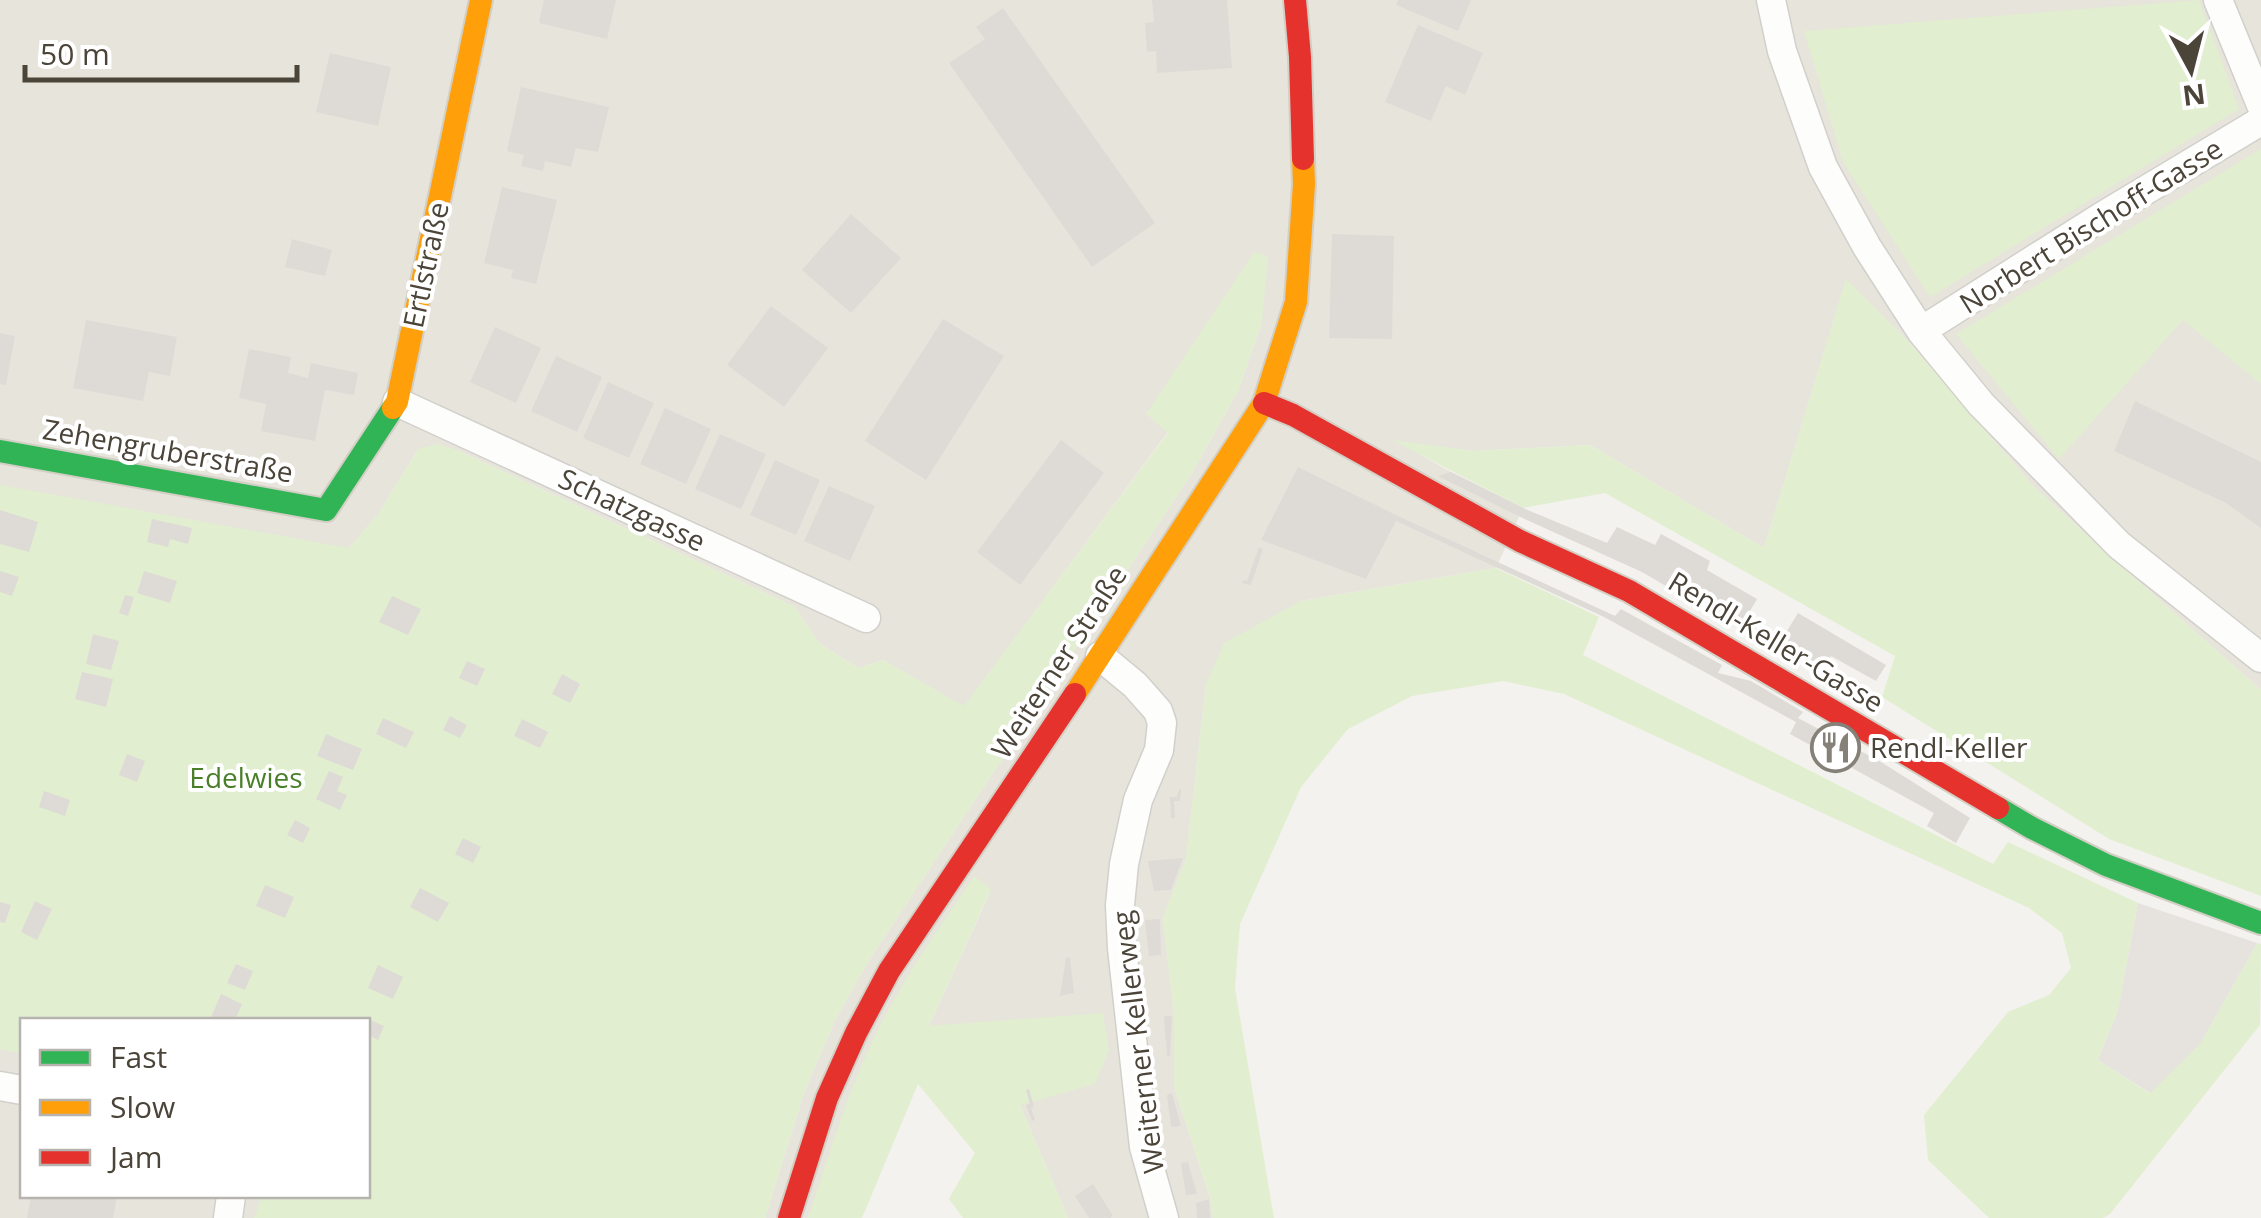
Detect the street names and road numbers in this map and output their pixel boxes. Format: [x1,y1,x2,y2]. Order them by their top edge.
street label: Norbert Bischoff-Gasse [1952,129,2229,322]
street label: Ertlstraße [393,198,457,331]
street label: Zehengruberstraße [40,409,296,491]
street label: Schatzgasse [553,459,712,560]
street label: Weiterner Straße [982,558,1135,765]
street label: Rendl-Keller-Gasse [1662,562,1891,720]
street label: Weiterner Kellerweg [1102,909,1172,1176]

